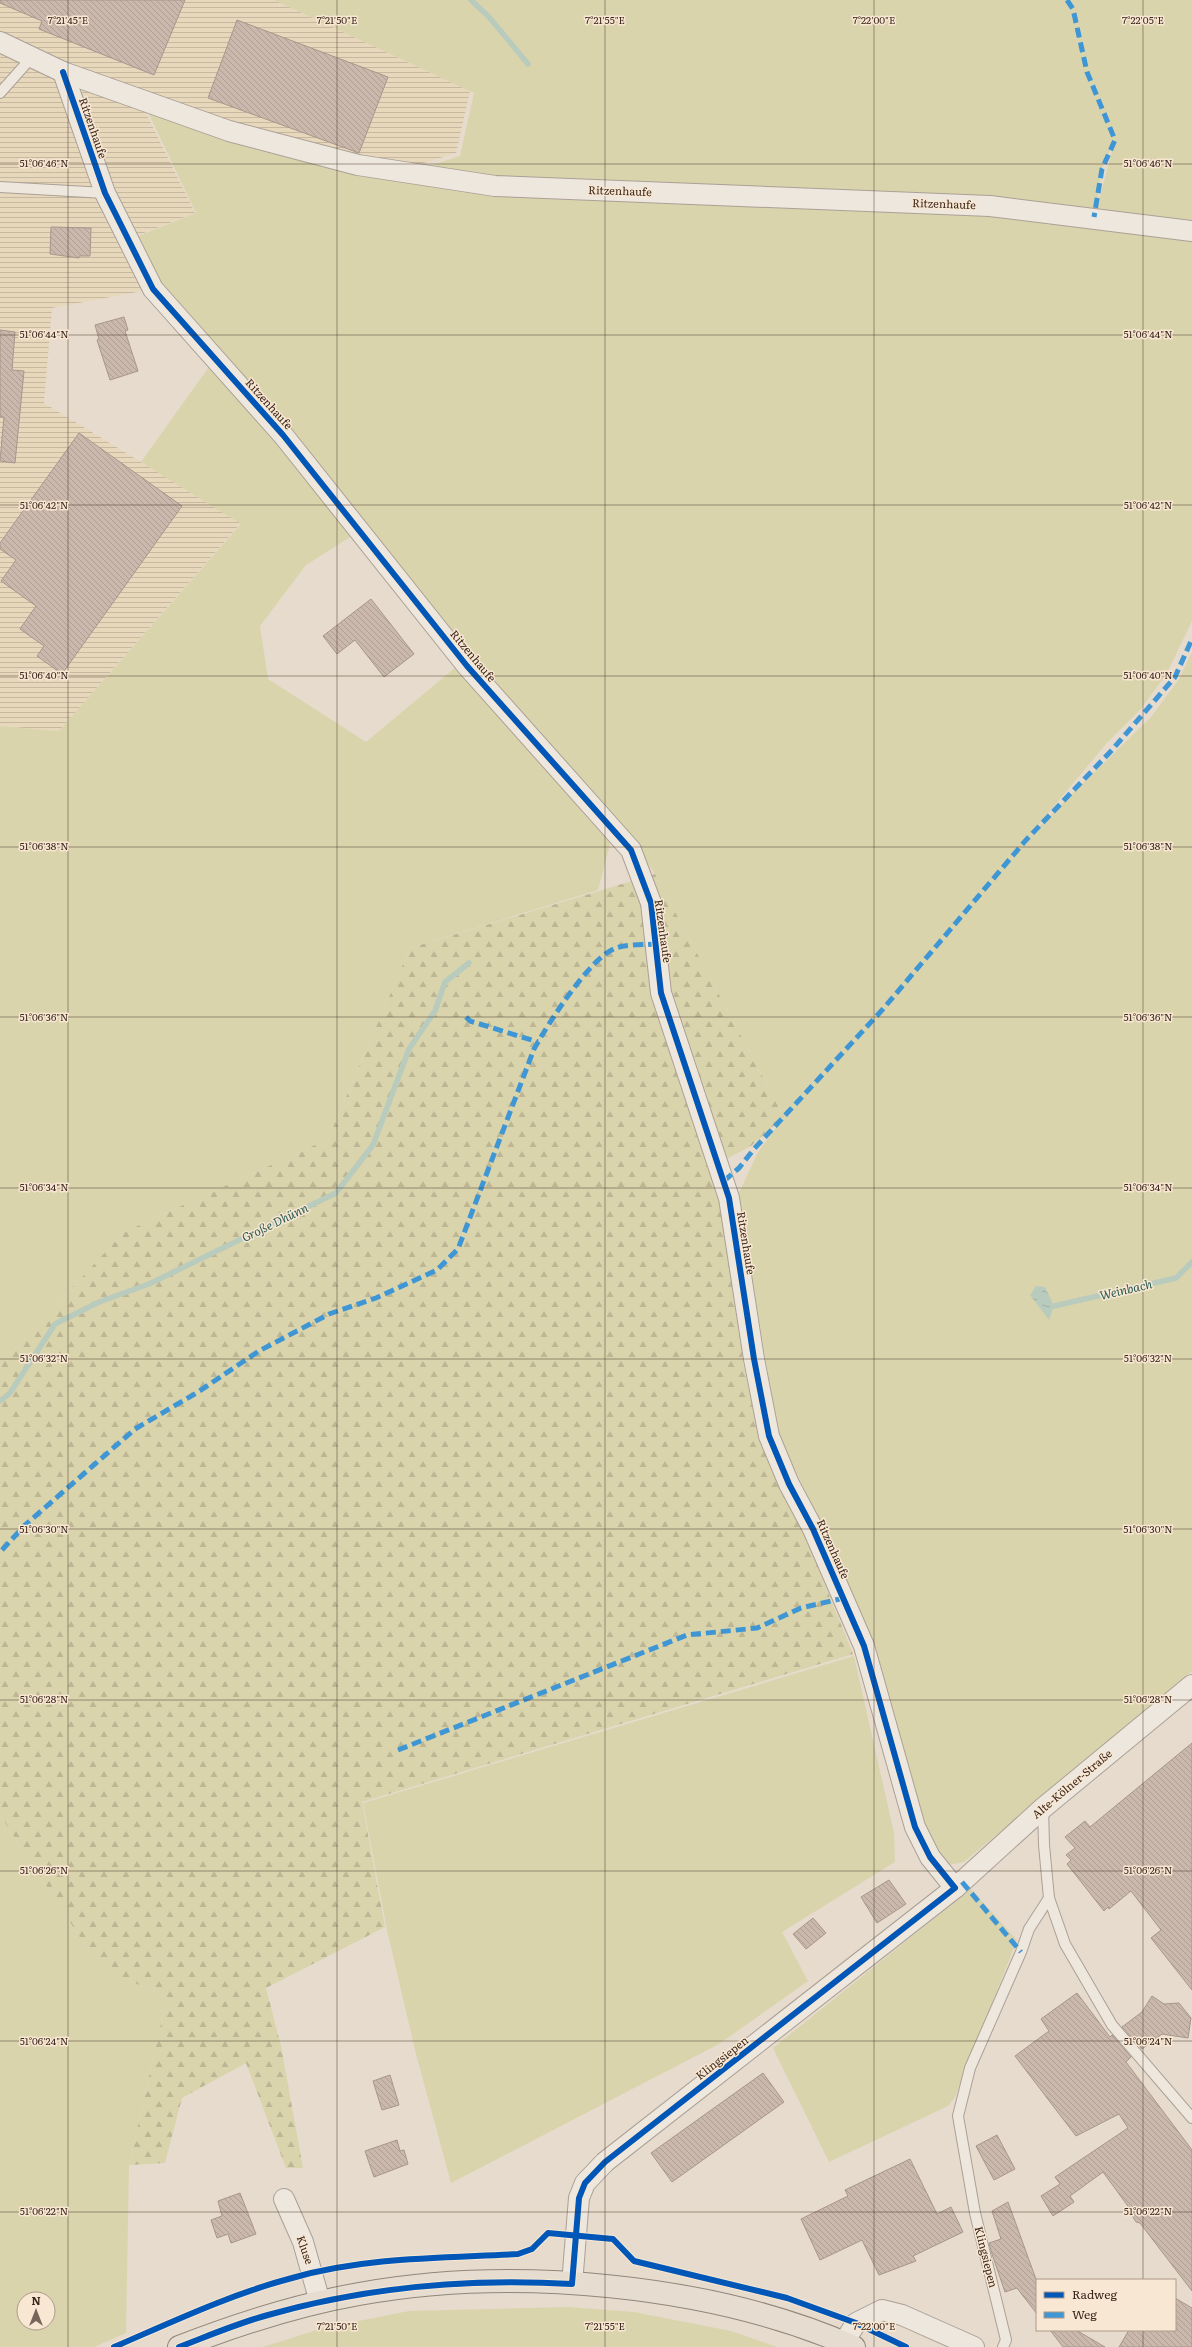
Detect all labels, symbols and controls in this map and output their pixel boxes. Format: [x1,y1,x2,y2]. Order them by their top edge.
text: 7°21'45"E [48,12,88,27]
text: 7°21'50"E [317,12,357,27]
text: 7°21'55"E [585,12,625,27]
text: 7°22'00"E [853,12,895,27]
text: 7°22'05"E [1122,12,1164,27]
street label: Ritzenhaufe [76,95,112,161]
text: 51°06'46"N [19,155,69,170]
text: 51°06'46"N [1123,155,1173,170]
street label: Ritzenhaufe [588,181,652,199]
street label: Ritzenhaufe [912,194,976,212]
text: 51°06'44"N [19,326,69,341]
text: 51°06'44"N [1123,326,1173,341]
street label: Ritzenhaufe [242,374,297,433]
text: 51°06'42"N [20,497,68,512]
text: 51°06'42"N [1124,497,1172,512]
street label: Ritzenhaufe [447,626,501,685]
text: 51°06'40"N [19,667,69,682]
text: 51°06'40"N [1123,667,1173,682]
text: 51°06'38"N [19,838,69,853]
text: 51°06'38"N [1123,838,1173,853]
street label: Ritzenhaufe [652,898,676,964]
text: 51°06'36"N [20,1009,68,1024]
text: 51°06'36"N [1124,1009,1172,1024]
text: 51°06'34"N [19,1179,69,1194]
text: 51°06'34"N [1123,1179,1173,1194]
water label: Große Dhünn [238,1198,311,1246]
street label: Ritzenhaufe [734,1210,760,1276]
water label: Weinbach [1098,1274,1154,1304]
text: 51°06'32"N [20,1350,68,1365]
text: 51°06'32"N [1124,1350,1172,1365]
street label: Ritzenhaufe [814,1516,854,1581]
text: 51°06'30"N [19,1521,69,1536]
text: 51°06'30"N [1123,1521,1173,1536]
text: 51°06'28"N [20,1691,68,1706]
text: 51°06'28"N [1124,1691,1172,1706]
street label: Alte-Kölner-Straße [1028,1745,1115,1822]
text: 51°06'26"N [20,1862,68,1877]
text: 51°06'26"N [1124,1862,1172,1877]
street label: Klingsiepen [692,2032,751,2083]
text: 51°06'24"N [20,2033,68,2048]
text: 51°06'24"N [1124,2033,1172,2048]
text: 51°06'22"N [20,2203,68,2218]
text: 51°06'22"N [1124,2203,1172,2218]
street label: Klingsiepen [972,2224,1002,2289]
street label: Kluse [294,2233,318,2266]
legend [1036,2279,1176,2331]
text: Radweg [1072,2285,1117,2303]
north arrow [16,2291,56,2331]
text: N [31,2292,41,2308]
text: Weg [1072,2305,1097,2323]
text: 7°21'50"E [317,2318,357,2333]
text: 7°21'55"E [585,2318,625,2333]
text: 7°22'00"E [853,2318,895,2333]

